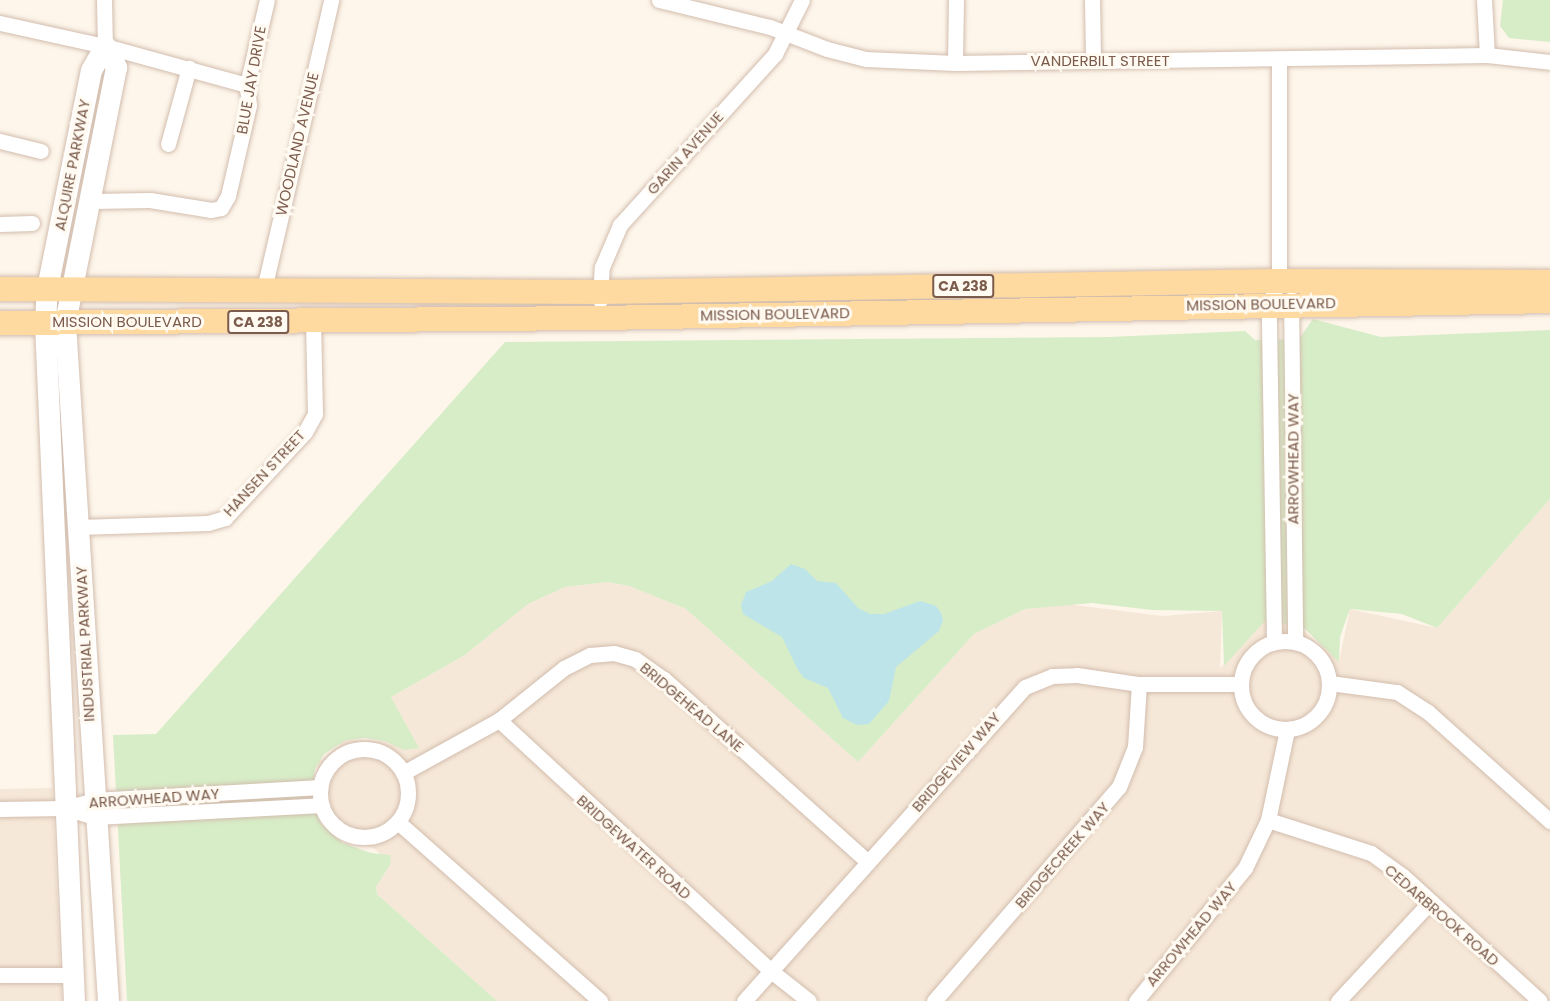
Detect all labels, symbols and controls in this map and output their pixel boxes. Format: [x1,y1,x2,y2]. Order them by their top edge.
street label: BLUE JAY DRIVE [233,24,269,136]
street label: VANDERBILT STREET [1030,52,1170,70]
street label: WOODLAND AVENUE [272,70,322,218]
street label: ALQUIRE PARKWAY [50,98,94,232]
street label: GARIN AVENUE [643,108,727,198]
road number: CA 238 [932,275,994,297]
street label: MISSION BOULEVARD [1186,294,1336,314]
street label: MISSION BOULEVARD [700,304,850,324]
road number: CA 238 [226,311,290,333]
street label: MISSION BOULEVARD [52,313,202,331]
street label: ARROWHEAD WAY [1284,393,1302,525]
street label: HANSEN STREET [219,426,309,520]
street label: INDUSTRIAL PARKWAY [72,566,98,722]
street label: BRIDGEHEAD LANE [637,658,747,756]
street label: BRIDGEVIEW WAY [908,709,1004,815]
street label: ARROWHEAD WAY [88,784,220,812]
street label: BRIDGEWATER ROAD [573,791,695,903]
street label: BRIDGECREEK WAY [1011,798,1113,912]
street label: CEDARBROOK ROAD [1381,860,1503,970]
street label: ARROWHEAD WAY [1142,878,1240,990]

